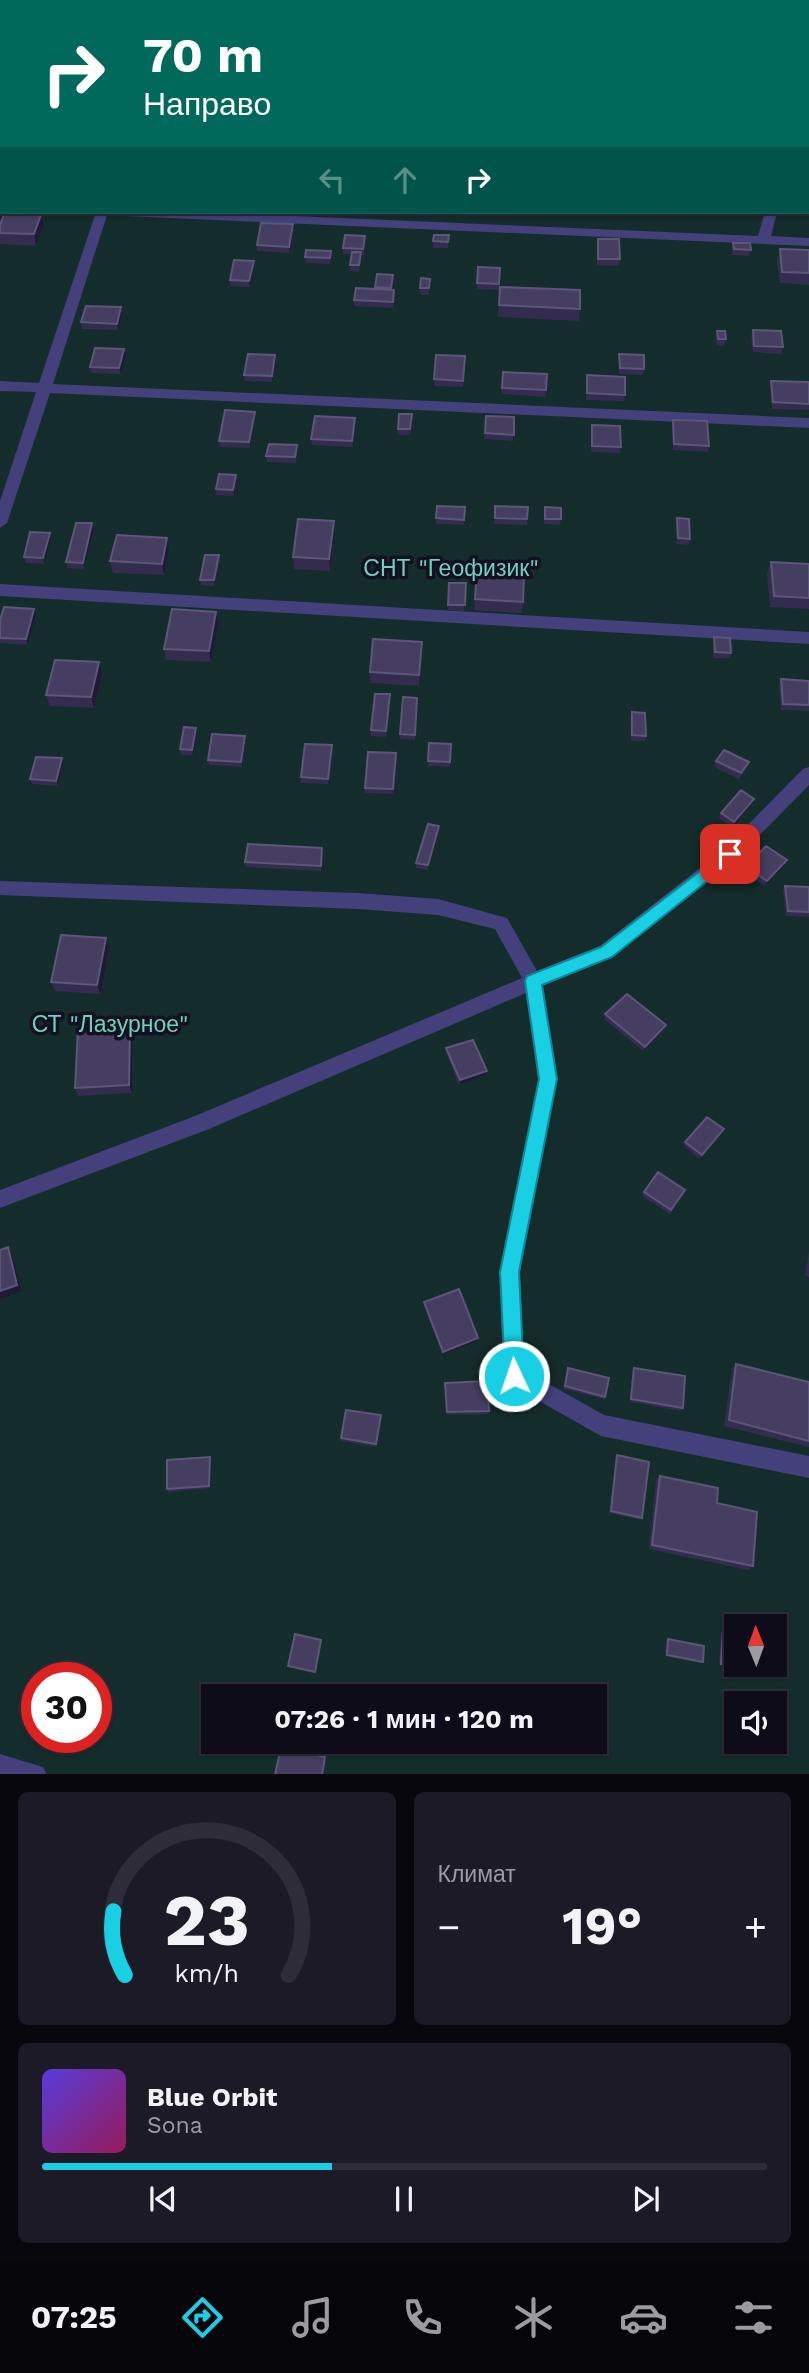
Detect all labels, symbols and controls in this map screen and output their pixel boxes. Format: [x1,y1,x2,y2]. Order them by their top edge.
text: 70 m [143,26,263,84]
icon: right [28,28,119,119]
text: Направо [143,85,271,123]
icon: left [313,161,351,199]
icon: ahead [386,161,424,199]
icon: right [459,161,497,199]
park label: СНТ "Геофизик" [363,555,539,582]
pin [700,824,760,884]
icon: arrive [711,835,749,873]
park label: СТ "Лазурное" [32,1011,188,1038]
position arrow [477,1339,551,1413]
north arrow [724,1614,788,1676]
map controls [724,1614,787,1754]
speed limit sign: 30 [21,1662,112,1753]
button: sound [724,1691,787,1754]
text: 07:26 · 1 мин · 120 m [274,1704,534,1734]
text: Климат [438,1861,516,1888]
text: 23 [163,1877,250,1963]
text: 19° [562,1896,642,1957]
text: − [438,1905,460,1949]
text: + [744,1905,767,1949]
text: km/h [175,1958,239,1987]
text: Blue Orbit [147,2082,277,2112]
text: Sona [147,2112,203,2139]
icon: previous [144,2180,182,2218]
icon: pause [385,2180,423,2218]
icon: next [627,2180,665,2218]
icon: directions [178,2293,227,2342]
icon: music [288,2293,337,2342]
icon: phone [398,2293,447,2342]
icon: climate [509,2293,558,2342]
icon: car [619,2293,668,2342]
icon: filters [729,2293,778,2342]
text: 07:25 [31,2298,117,2336]

